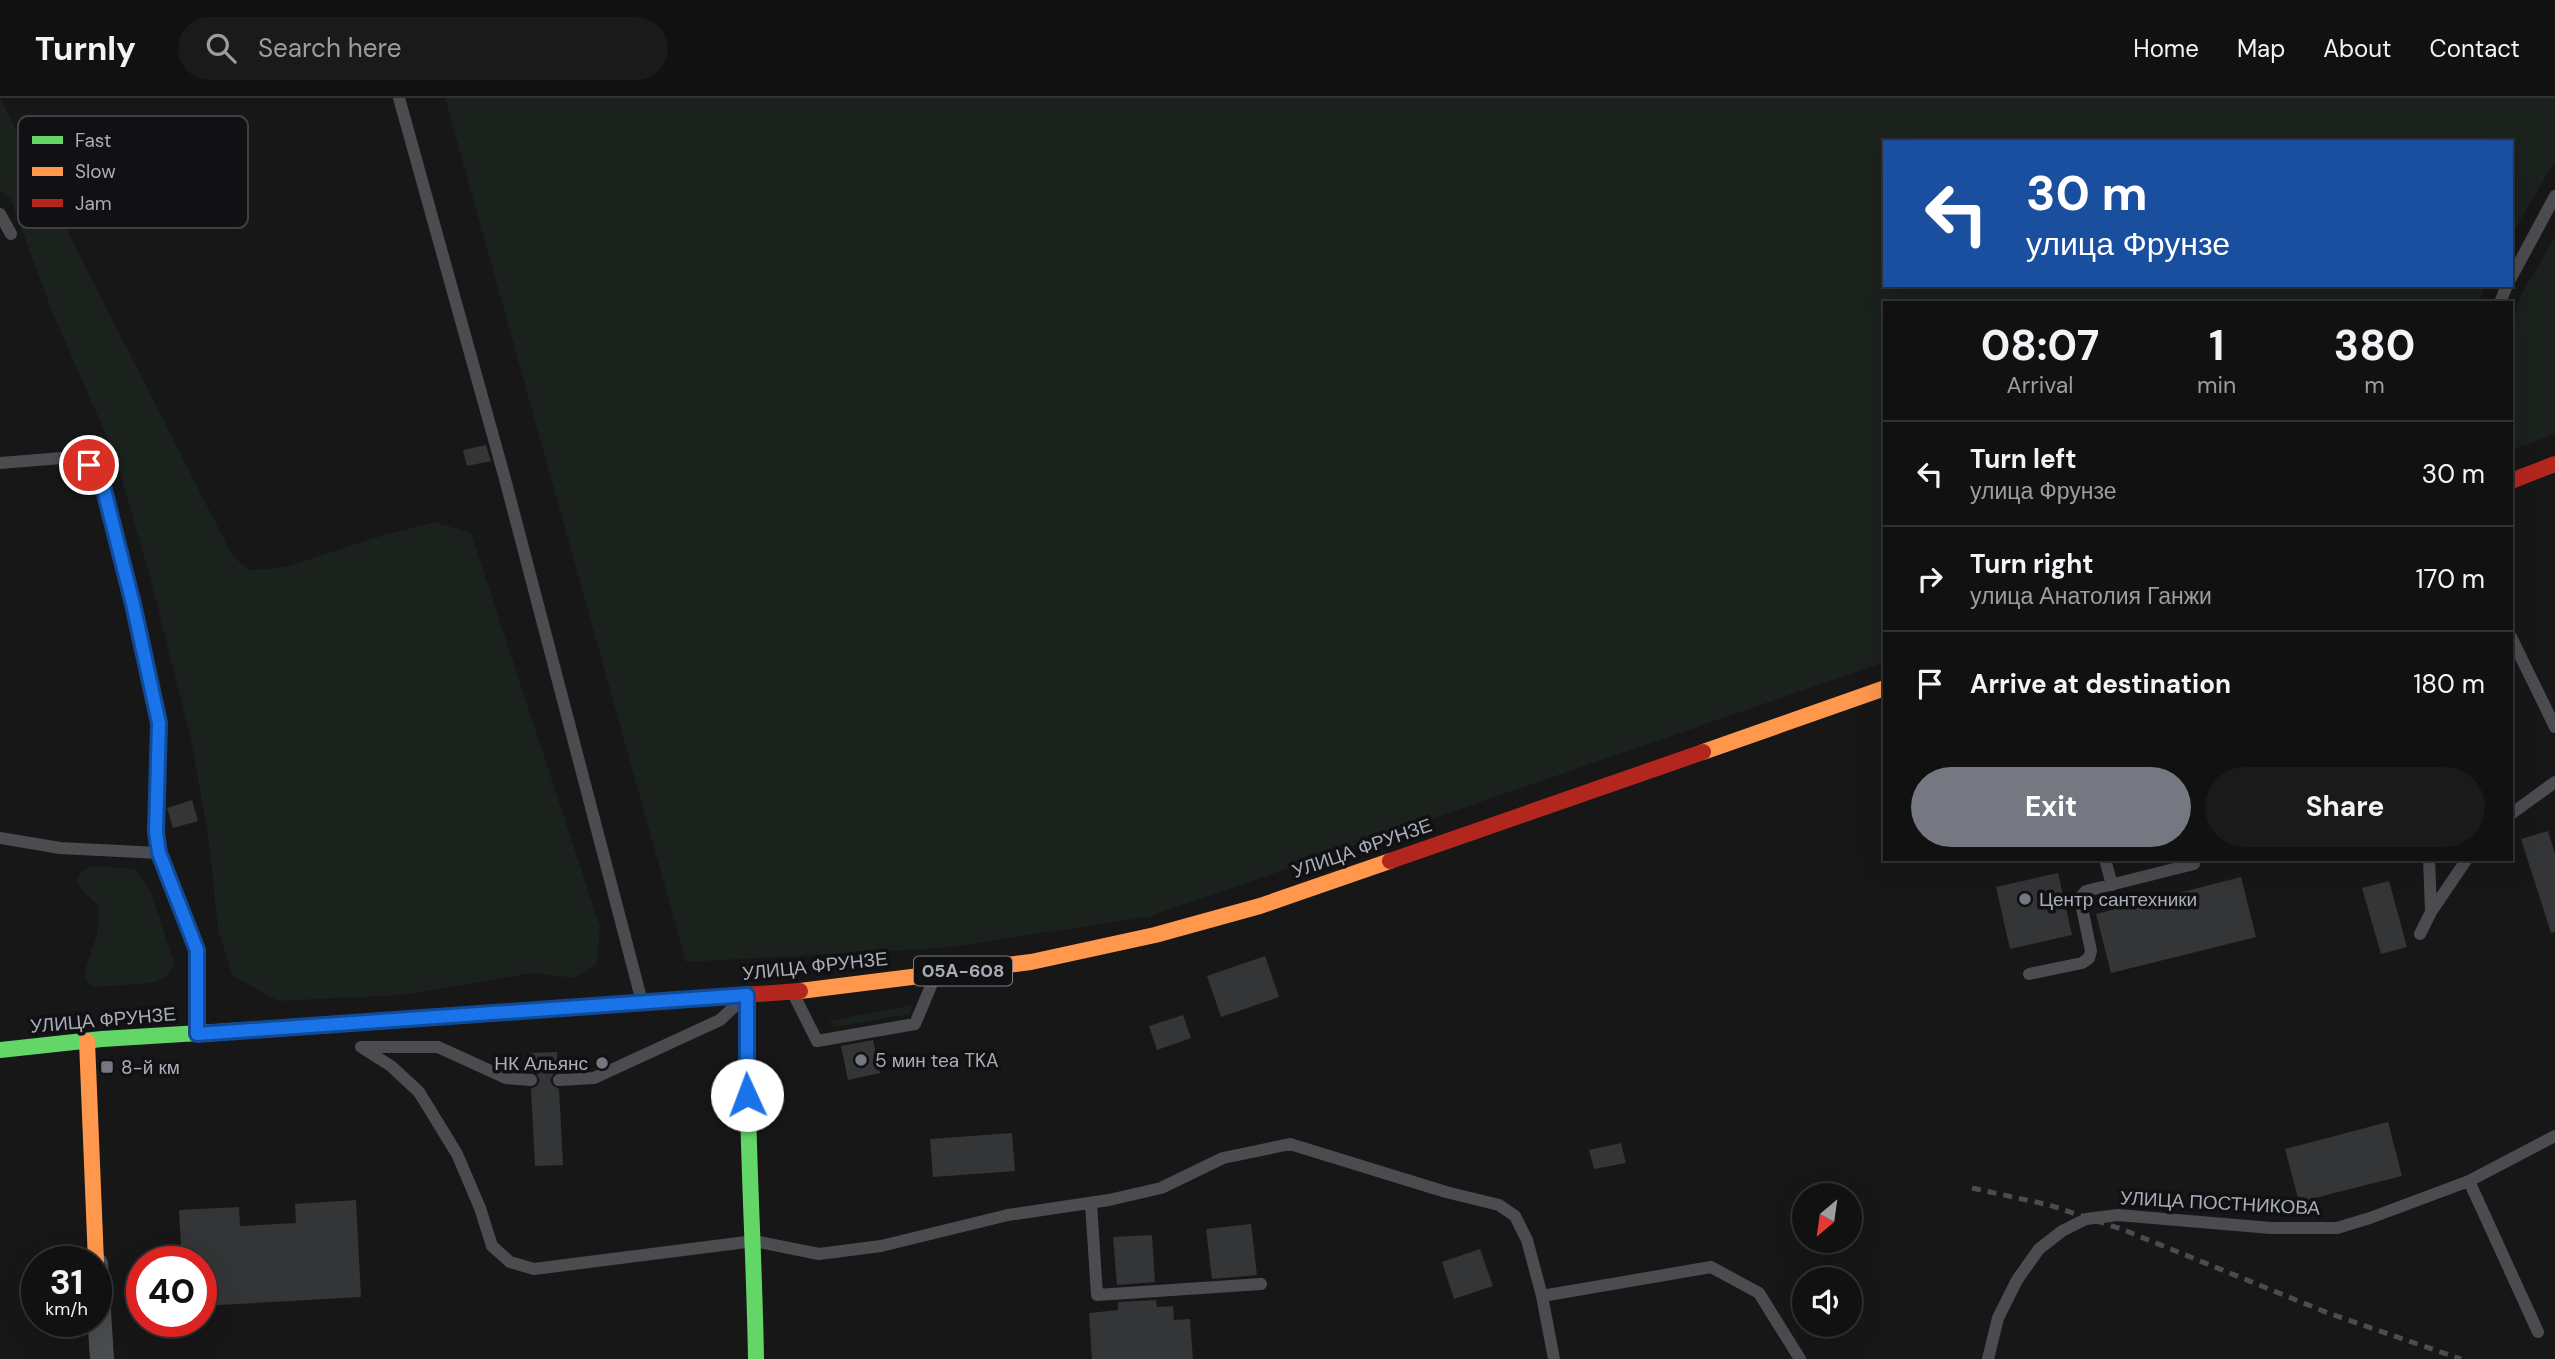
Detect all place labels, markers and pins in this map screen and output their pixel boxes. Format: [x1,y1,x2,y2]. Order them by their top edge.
pin [59,435,119,495]
place label: Центр сантехники [2039,887,2197,912]
marker: Центр сантехники [2017,891,2033,907]
place label: 5 мин tea TKA [875,1048,999,1073]
place label: НК Альянс [494,1051,588,1076]
marker: 5 мин tea TKA [853,1052,869,1068]
place label: 8-й км [121,1055,180,1080]
marker: НК Альянс [594,1055,610,1071]
marker: 8-й км [99,1059,115,1075]

